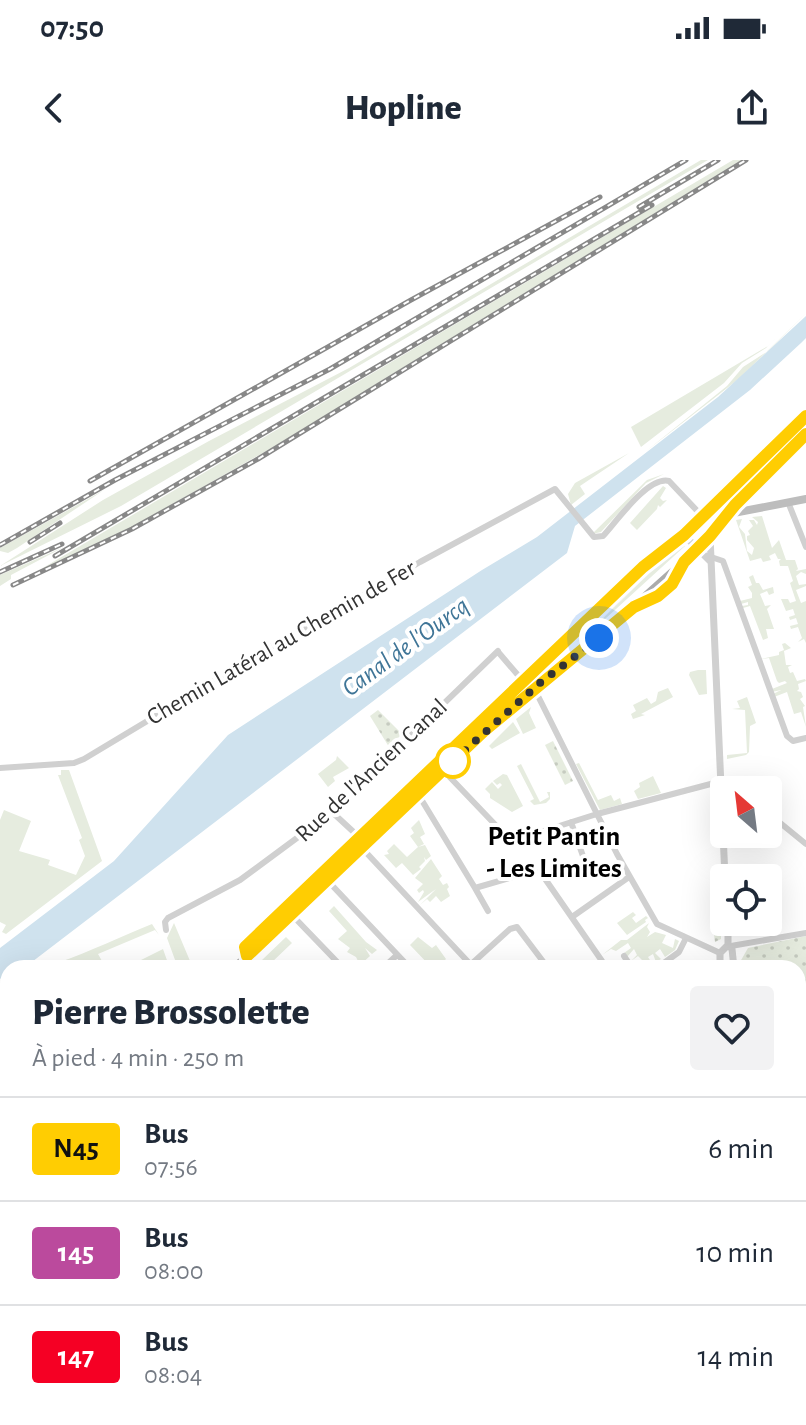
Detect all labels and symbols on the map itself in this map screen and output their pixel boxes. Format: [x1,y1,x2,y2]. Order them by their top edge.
street label: Chemin Latéral au Chemin de Fer [143,556,420,730]
water label: Canal de l'Ourcq [337,592,474,701]
your location [579,618,619,658]
street label: Rue de l'Ancien Canal [291,695,452,847]
unlabelled marker [436,744,470,778]
north arrow [710,776,782,848]
district label: Petit Pantin - Les Limites [486,823,622,883]

